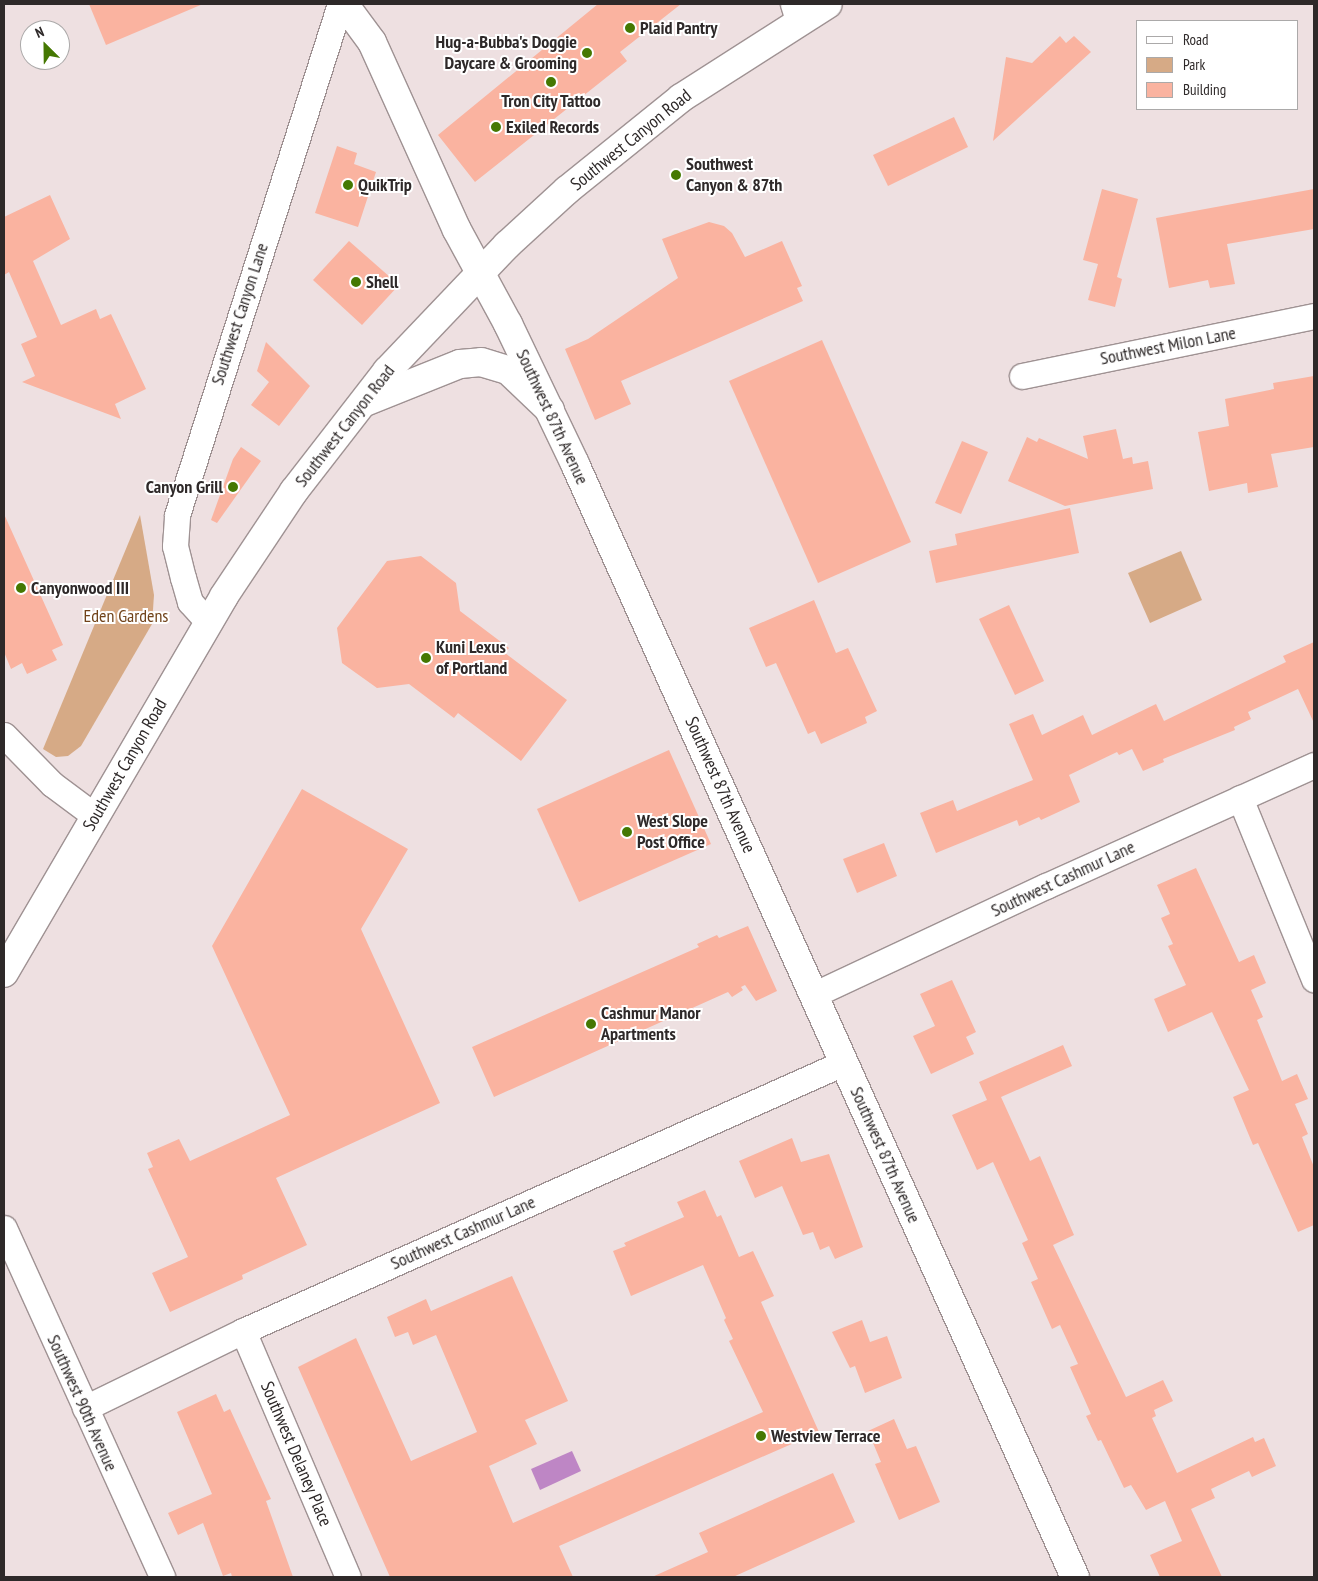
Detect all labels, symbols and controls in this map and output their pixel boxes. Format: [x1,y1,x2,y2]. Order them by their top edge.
place label: Plaid Pantry [640,17,718,39]
north arrow [20,20,70,70]
legend [1136,20,1298,110]
text: N [33,22,47,42]
marker: Plaid Pantry [624,22,636,34]
text: Road [1183,30,1209,49]
place label: Hug-a-Bubba's Doggie Daycare & Grooming [436,32,577,74]
marker: Hug-a-Bubba's Doggie Daycare & Grooming [581,47,593,59]
text: Park [1183,55,1205,74]
marker: Tron City Tattoo [545,76,557,88]
text: Building [1183,80,1226,99]
street label: Southwest Canyon Road [566,85,696,195]
place label: Tron City Tattoo [501,90,601,112]
place label: Exiled Records [506,116,599,138]
marker: Exiled Records [490,121,502,133]
place label: Southwest Canyon & 87th [686,154,782,196]
marker: Southwest Canyon & 87th [670,169,682,181]
place label: QuikTrip [358,174,412,196]
marker: QuikTrip [342,179,354,191]
street label: Southwest Canyon Lane [207,240,273,388]
place label: Shell [366,271,398,293]
marker: Shell [350,276,362,288]
street label: Southwest Milon Lane [1098,322,1238,370]
street label: Southwest 87th Avenue [511,346,593,488]
street label: Southwest Canyon Road [291,361,399,491]
place label: Canyon Grill [145,476,223,498]
marker: Canyon Grill [227,481,239,493]
place label: Canyonwood III [31,577,129,599]
marker: Canyonwood III [15,582,27,594]
park label: Eden Gardens [84,605,168,627]
place label: Kuni Lexus of Portland [436,637,507,680]
marker: Kuni Lexus of Portland [420,652,432,664]
street label: Southwest Canyon Road [78,695,172,835]
street label: Southwest 87th Avenue [680,713,760,857]
place label: West Slope Post Office [637,811,708,854]
marker: West Slope Post Office [621,826,633,838]
street label: Southwest Cashmur Lane [988,836,1138,922]
place label: Cashmur Manor Apartments [601,1003,701,1046]
marker: Cashmur Manor Apartments [585,1018,597,1030]
street label: Southwest 87th Avenue [845,1083,925,1227]
street label: Southwest Cashmur Lane [387,1191,539,1275]
street label: Southwest 90th Avenue [42,1331,122,1475]
street label: Southwest Delaney Place [256,1378,336,1530]
place label: Westview Terrace [771,1425,881,1447]
marker: Westview Terrace [755,1430,767,1442]

